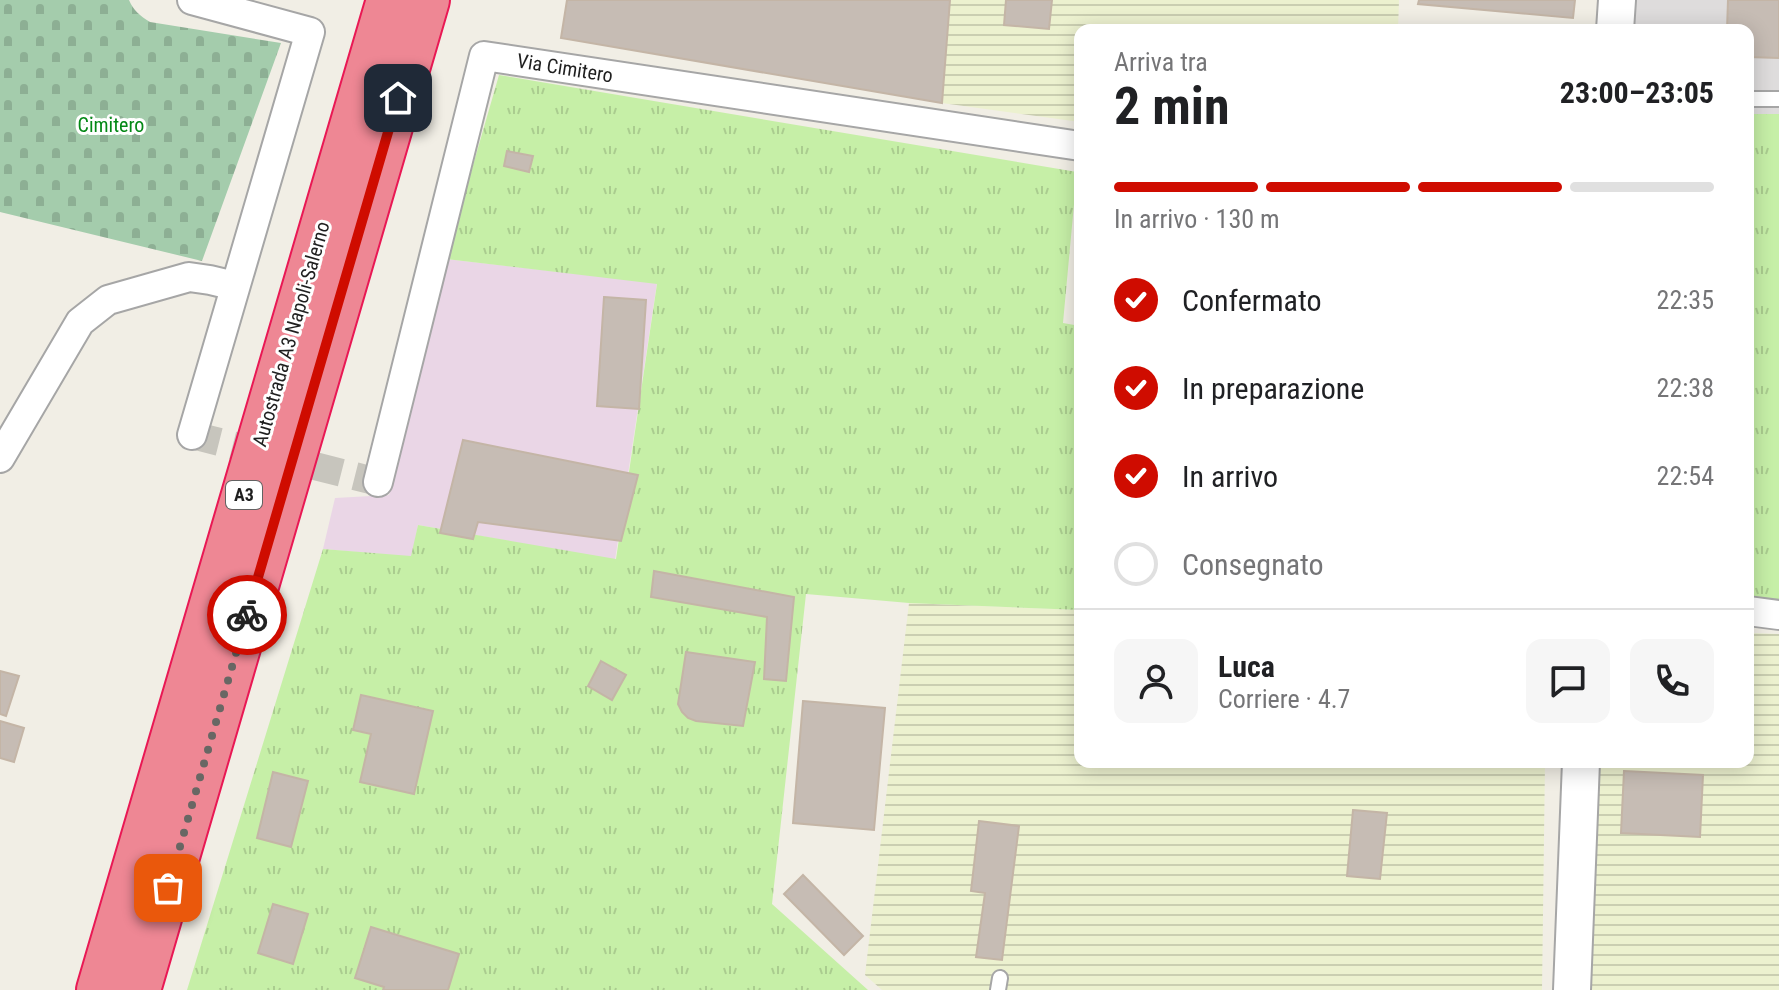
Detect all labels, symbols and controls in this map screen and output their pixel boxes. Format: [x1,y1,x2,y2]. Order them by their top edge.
text: Arriva tra [1114,47,1208,77]
street label: Via Cimitero [515,49,615,87]
pin [364,64,432,132]
text: 23:00–23:05 [1560,75,1714,110]
icon: home [376,76,420,120]
text: 2 min [1114,76,1230,137]
park label: Cimitero [78,113,144,137]
text: In arrivo · 130 m [1114,204,1280,234]
street label: Autostrada A3 Napoli-Salerno [247,219,335,449]
icon: check [1114,278,1158,322]
text: Confermato [1182,283,1322,318]
text: 22:35 [1657,285,1714,315]
icon: check [1114,366,1158,410]
text: In preparazione [1182,371,1364,406]
text: 22:38 [1657,373,1714,403]
icon: check [1114,454,1158,498]
text: In arrivo [1182,459,1278,494]
text: 22:54 [1657,461,1714,491]
road number: A3 [226,481,262,509]
text: Consegnato [1182,547,1324,582]
courier [207,575,287,655]
icon: bike [225,593,269,637]
button: person [1114,639,1198,723]
button: chat [1526,639,1610,723]
button: phone [1630,639,1714,723]
text: Luca [1218,649,1275,684]
text: Corriere · 4.7 [1218,684,1350,714]
pin [134,854,202,922]
icon: bag [146,866,190,910]

